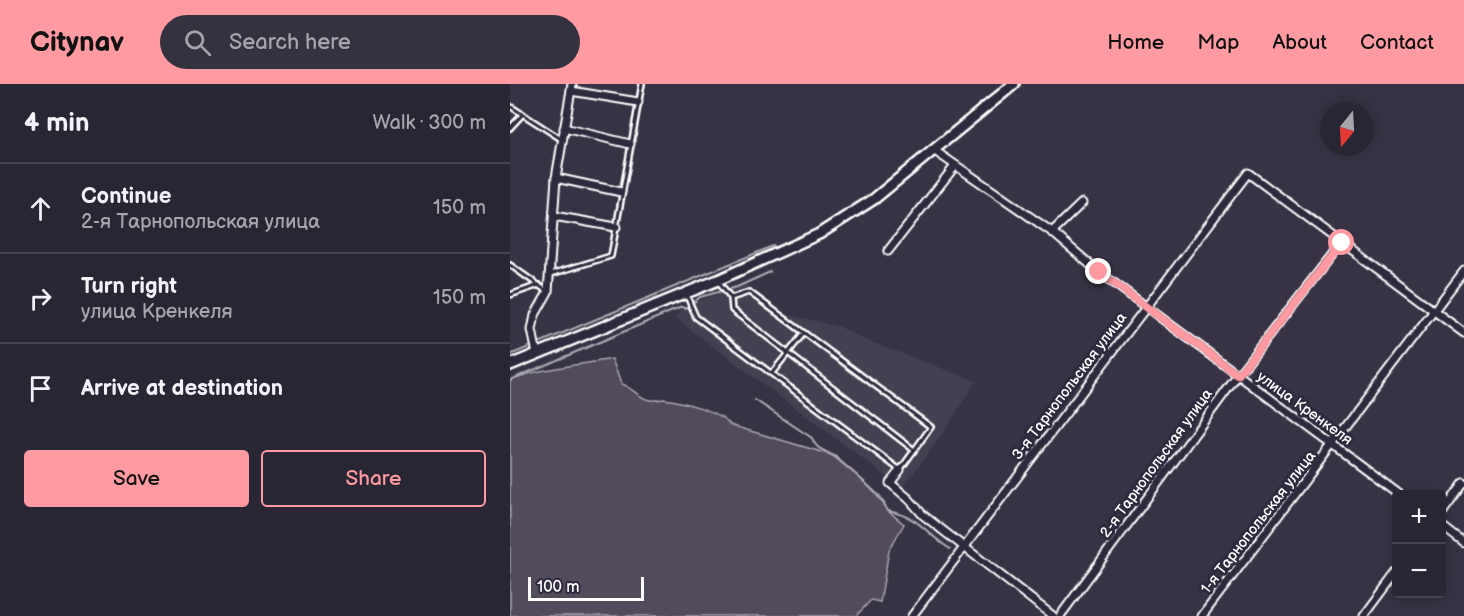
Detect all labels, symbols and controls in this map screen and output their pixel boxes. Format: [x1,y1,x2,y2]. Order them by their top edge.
search box [160,15,580,69]
text: Citynav [30,26,124,59]
icon: search [181,26,214,59]
text: Search here [229,29,351,56]
text: Home [1107,30,1164,55]
text: Map [1197,30,1239,55]
text: About [1272,30,1327,55]
text: Contact [1360,30,1434,55]
north arrow [1320,102,1374,156]
text: 4 min [24,108,89,139]
text: Walk · 300 m [373,111,486,135]
text: Continue [81,183,171,210]
icon: ahead [24,192,57,225]
text: 150 m [433,196,486,220]
text: 2-я Тарнопольская улица [81,210,320,234]
route start [1328,229,1354,255]
route end [1085,258,1111,284]
text: Turn right [81,273,177,300]
icon: right [24,282,57,315]
text: 150 m [433,286,486,310]
text: улица Кренкеля [81,300,233,324]
street label: 3-я Тарнопольская улица [1008,309,1131,464]
street label: улица Кренкеля [1253,367,1356,450]
icon: arrive [24,372,57,405]
text: Arrive at destination [81,375,283,402]
street label: 2-я Тарнопольская улица [1096,385,1217,541]
street label: 1-я Тарнопольская улица [1197,447,1320,598]
button: Save [24,450,249,507]
button: Share [261,450,486,507]
map controls [1392,490,1446,598]
button: + [1392,490,1446,544]
button: − [1392,544,1446,598]
scale bar [528,574,644,602]
text: 100 m [537,578,580,597]

